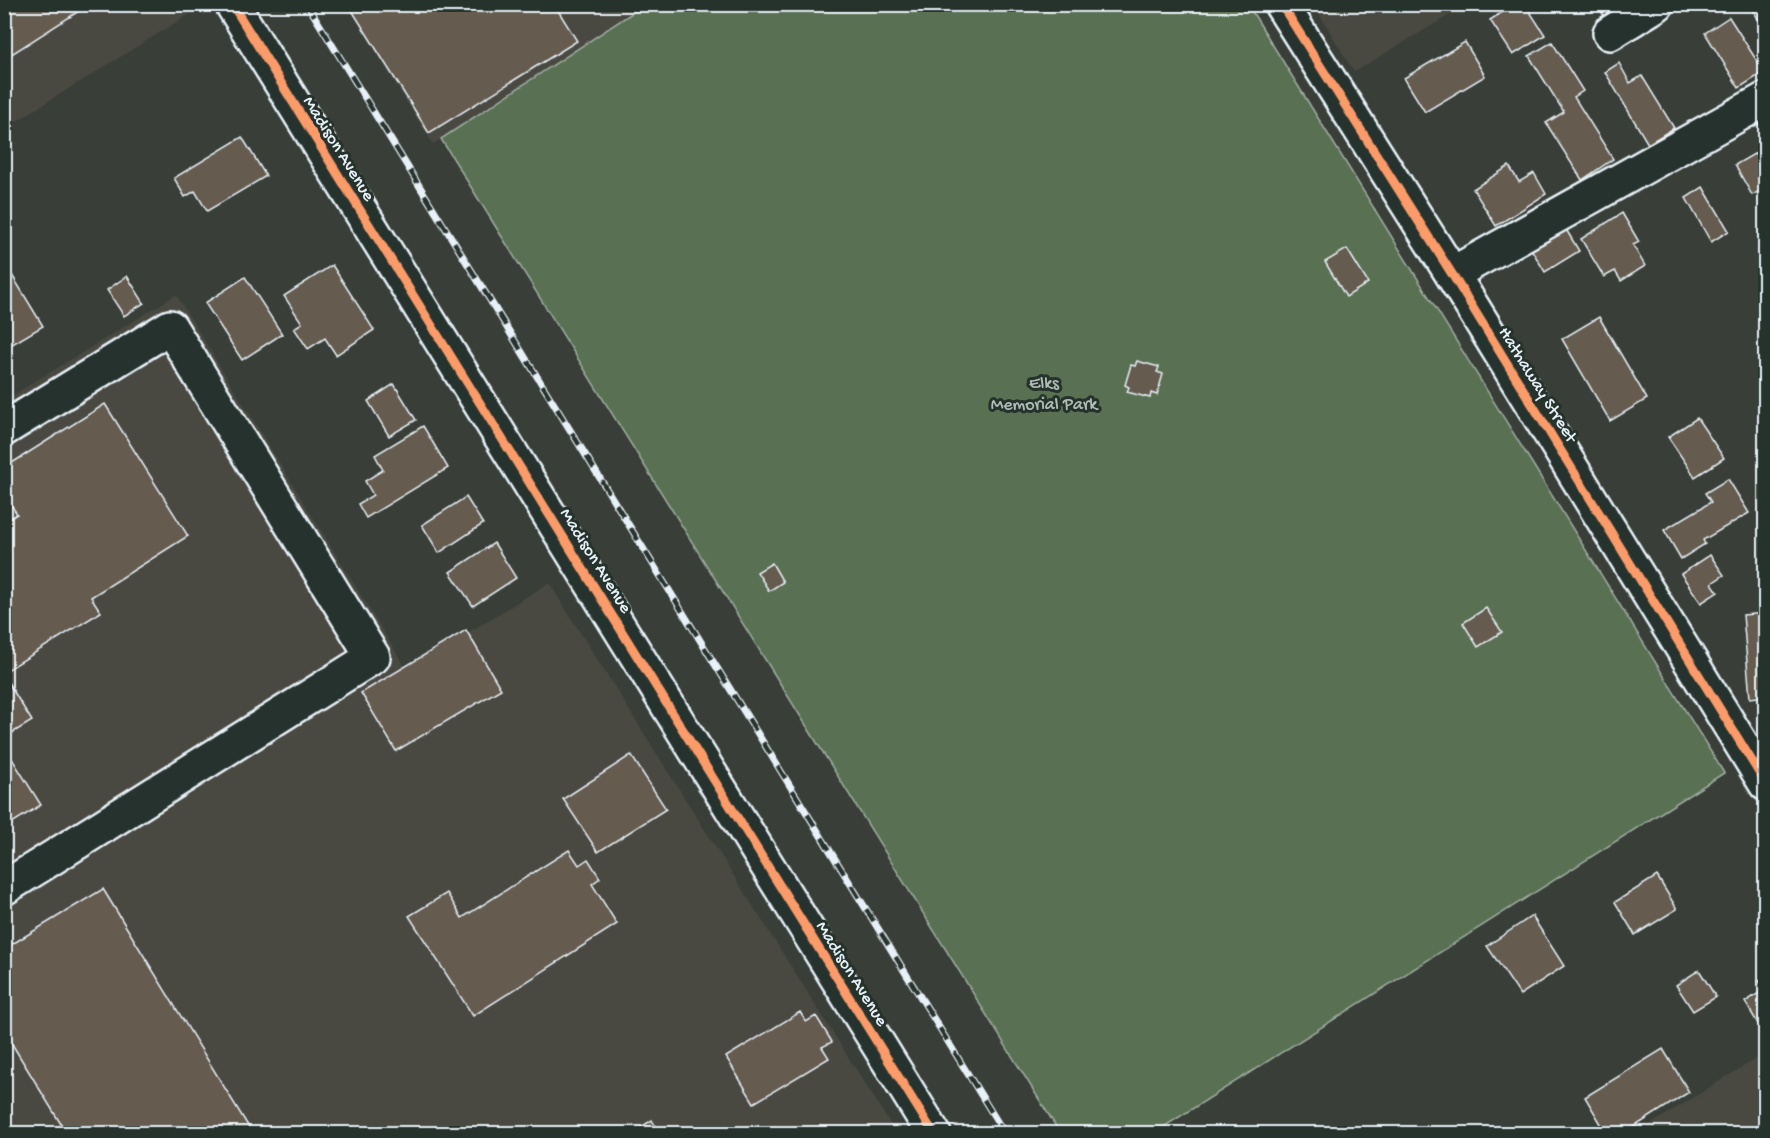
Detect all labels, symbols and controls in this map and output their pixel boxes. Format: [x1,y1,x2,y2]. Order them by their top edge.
street label: Madison Avenue [297,93,379,206]
street label: Hathaway Street [1493,324,1582,448]
park label: Elks Memorial Park [991,374,1099,416]
street label: Madison Avenue [554,505,636,618]
street label: Madison Avenue [810,918,892,1031]

